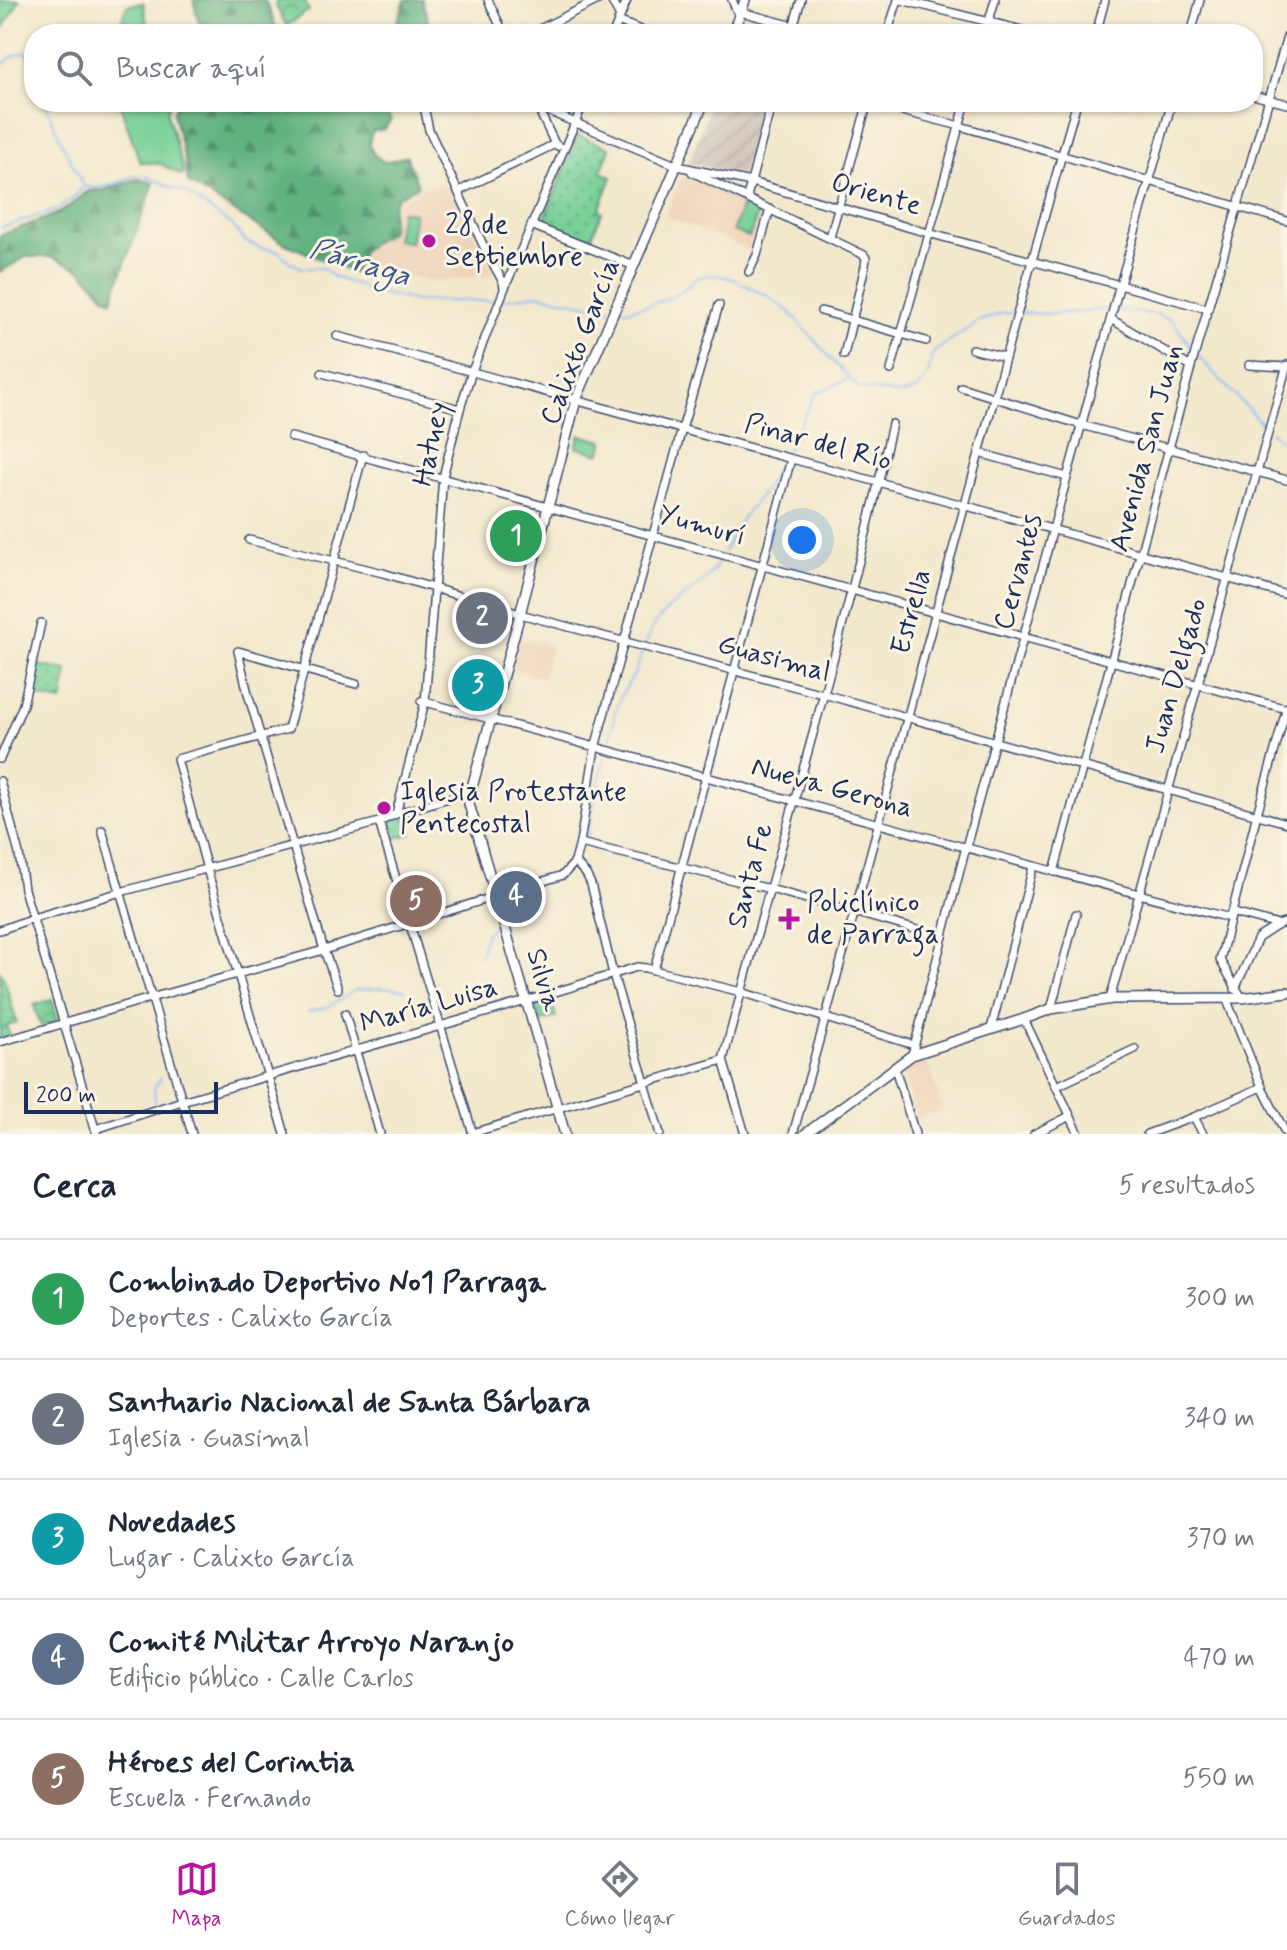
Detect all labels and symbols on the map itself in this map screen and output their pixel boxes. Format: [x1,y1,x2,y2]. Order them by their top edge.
street label: Oriente [827,165,925,225]
place label: 28 de Septiembre [445,207,583,276]
water label: Párraga [304,229,415,300]
marker: 28 de Septiembre [420,232,438,250]
street label: Calixto García [532,254,630,430]
street label: Avenida San Juan [1101,340,1193,556]
street label: Hatuey [405,398,459,490]
street label: Pinar del Río [740,406,896,480]
street label: Yumurí [654,496,750,556]
pin: 1 [490,506,542,566]
street label: Cervantes [986,510,1052,634]
your location [782,520,822,560]
street label: Estrella [883,565,941,659]
pin: 2 [456,588,508,648]
street label: Juan Delgado [1137,594,1220,759]
street label: Guasimal [713,626,835,692]
pin: 3 [452,655,504,715]
street label: Nueva Gerona [747,749,917,827]
place label: Iglesia Protestante Pentecostal [400,774,627,843]
marker: Iglesia Protestante Pentecostal [375,799,393,817]
street label: Santa Fe [719,819,783,933]
pin: 4 [490,867,542,927]
pin: 5 [390,871,442,931]
place label: Policlínico de Parraga [807,885,939,957]
marker: Policlínico de Parraga [778,908,800,930]
street label: Silvia [516,944,570,1016]
street label: María Luisa [356,969,502,1043]
scale bar [24,1078,218,1114]

